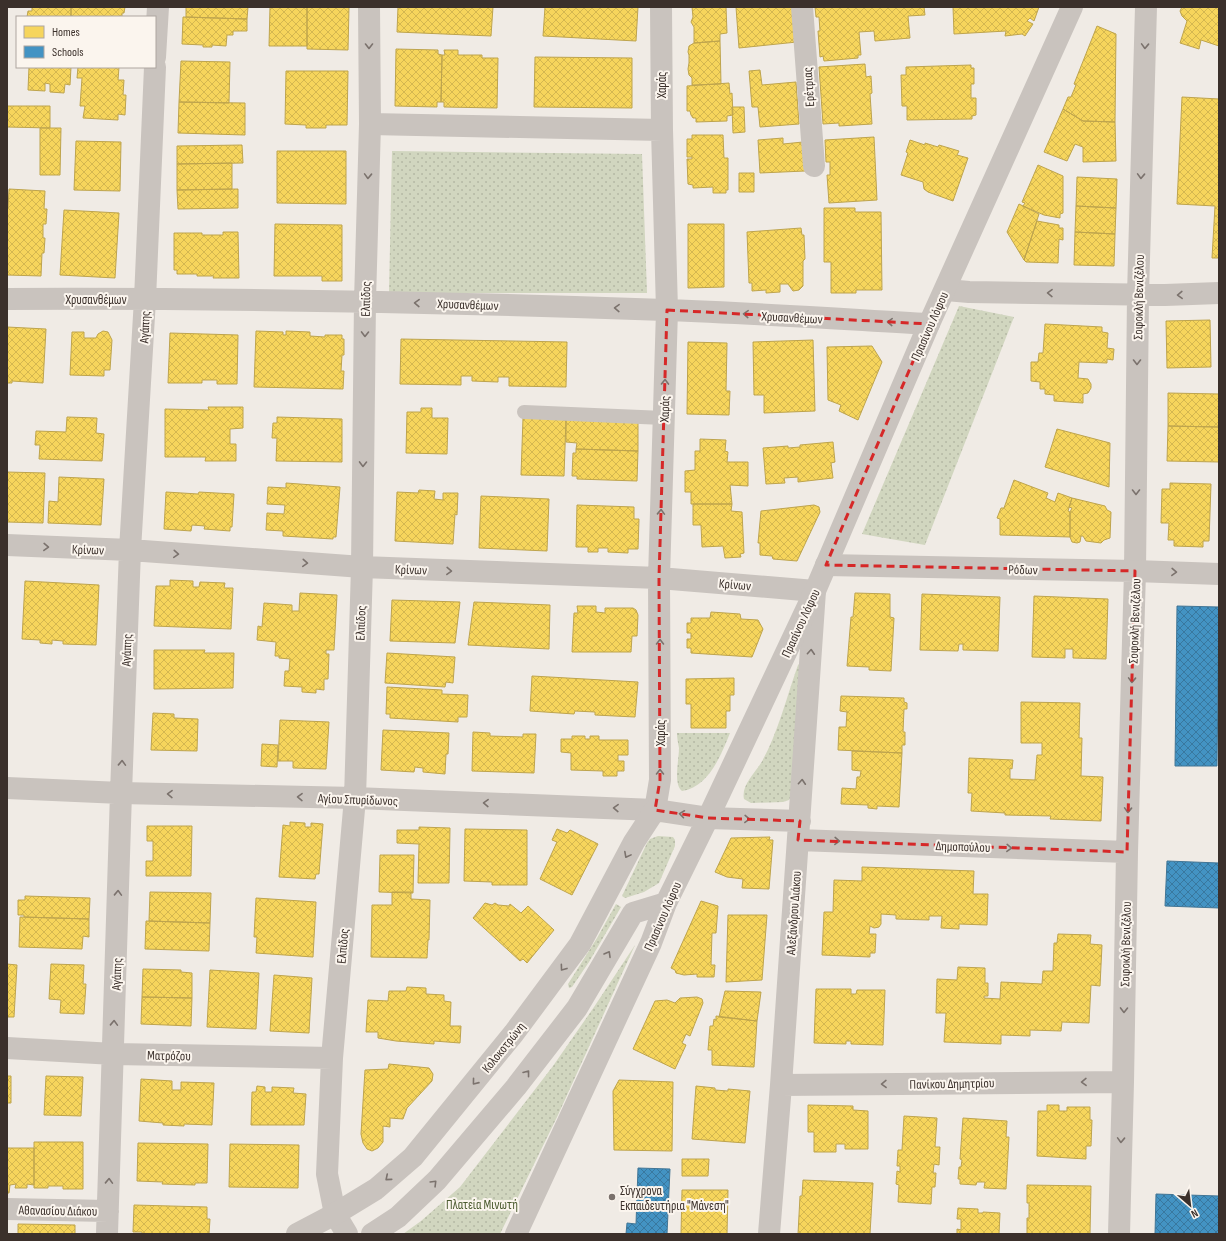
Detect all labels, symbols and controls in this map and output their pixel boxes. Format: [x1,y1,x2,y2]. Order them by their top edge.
legend [16,16,156,68]
text: Homes [52,25,80,40]
one-way arrow [365,43,373,49]
one-way arrow [1141,43,1149,49]
text: Schools [52,45,84,60]
street label: Ερέτριας [800,67,818,107]
street label: Χαράς [654,72,670,99]
one-way arrow [364,173,372,179]
one-way arrow [1137,173,1145,179]
street label: Σοφοκλή Βενιζέλου [1130,254,1148,340]
street label: Ελπίδος [358,281,374,317]
street label: Πρασίνου Λόφου [908,289,952,363]
one-way arrow [1047,289,1053,297]
one-way arrow [1177,290,1183,299]
street label: Χρυσανθέμων [64,292,127,308]
street label: Χρυσανθέμων [436,296,499,314]
one-way arrow [414,298,420,307]
one-way arrow [614,304,620,312]
street label: Χρυσανθέμων [760,308,823,328]
street label: Αγάπης [136,310,154,345]
one-way arrow [743,310,749,318]
one-way arrow [887,318,893,326]
one-way arrow [360,331,369,337]
one-way arrow [1133,359,1141,365]
one-way arrow [661,379,669,385]
street label: Χαράς [657,395,673,424]
one-way arrow [359,461,367,467]
one-way arrow [1132,489,1140,495]
one-way arrow [657,509,665,515]
street label: Κρίνων [72,541,104,559]
one-way arrow [43,543,49,551]
one-way arrow [173,549,179,558]
one-way arrow [302,559,308,568]
street label: Κρίνων [395,561,427,579]
street label: Ρόδων [1008,562,1038,578]
one-way arrow [446,566,452,575]
one-way arrow [1171,568,1177,577]
street label: Κρίνων [718,576,752,594]
street label: Σοφοκλή Βενιζέλου [1126,578,1144,664]
street label: Πρασίνου Λόφου [778,587,824,660]
street label: Ελπίδος [352,605,370,641]
street label: Αγάπης [118,634,136,668]
one-way arrow [655,639,664,645]
one-way arrow [807,649,816,655]
one-way arrow [1128,677,1136,683]
street label: Χαράς [653,720,669,747]
one-way arrow [118,760,126,766]
one-way arrow [656,769,664,775]
one-way arrow [798,779,807,785]
one-way arrow [167,790,173,798]
street label: Αγίου Σπυρίδωνος [317,791,398,809]
one-way arrow [297,793,303,801]
one-way arrow [483,799,489,808]
one-way arrow [613,804,619,813]
one-way arrow [1124,807,1132,813]
one-way arrow [678,810,685,819]
one-way arrow [744,815,750,823]
one-way arrow [834,837,840,846]
street label: Δημοπούλου [935,838,991,856]
one-way arrow [1006,844,1012,852]
one-way arrow [624,851,632,858]
street label: Αλεξάνδρου Διάκου [783,871,805,957]
street label: Πρασίνου Λόφου [641,879,685,953]
one-way arrow [114,890,122,896]
street label: Σοφοκλή Βενιζέλου [1117,901,1135,987]
street label: Ελπίδος [333,928,353,964]
one-way arrow [604,951,611,958]
street label: Αγάπης [108,958,126,992]
one-way arrow [560,964,568,971]
one-way arrow [1120,1007,1128,1013]
street label: Κολοκοτρώνη [479,1019,529,1076]
one-way arrow [110,1020,119,1026]
street label: Ματρόζου [147,1048,191,1064]
one-way arrow [522,1070,529,1077]
street label: Πανίκου Δημητρίου [909,1075,995,1093]
one-way arrow [472,1077,479,1084]
one-way arrow [1081,1078,1087,1086]
one-way arrow [881,1080,887,1088]
one-way arrow [1117,1137,1126,1143]
one-way arrow [385,1174,393,1181]
one-way arrow [105,1178,113,1184]
one-way arrow [429,1180,437,1188]
place label: Σύγχρονα Εκπαιδευτήρια "Μάνεση" [620,1183,729,1214]
north arrow [1170,1185,1210,1225]
marker: Σύγχρονα Εκπαιδευτήρια "Μάνεση" [607,1192,617,1202]
park label: Πλατεία Μινωτή [446,1197,518,1213]
street label: Αθανασίου Διάκου [17,1202,98,1220]
text: N [1189,1206,1200,1221]

